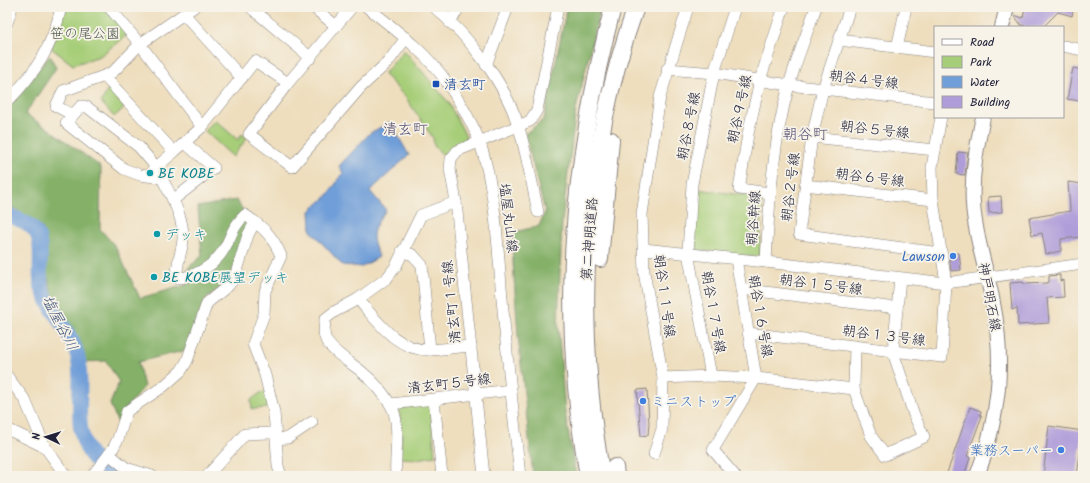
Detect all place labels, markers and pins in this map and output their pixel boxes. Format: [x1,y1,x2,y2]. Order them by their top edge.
place label: 清玄町 [444,74,486,96]
marker: 清玄町 [431,79,441,89]
place label: BE KOBE [158,163,215,185]
marker: BE KOBE [145,168,155,178]
place label: デッキ [165,224,207,246]
marker: デッキ [152,229,162,239]
place label: Lawson [902,246,945,268]
marker: Lawson [948,251,958,261]
place label: BE KOBE展望デッキ [162,267,289,289]
marker: BE KOBE展望デッキ [149,272,159,282]
place label: ミニストップ [651,391,736,413]
marker: ミニストップ [638,396,648,406]
place label: 業務スーパー [970,440,1053,462]
marker: 業務スーパー [1056,445,1066,455]

